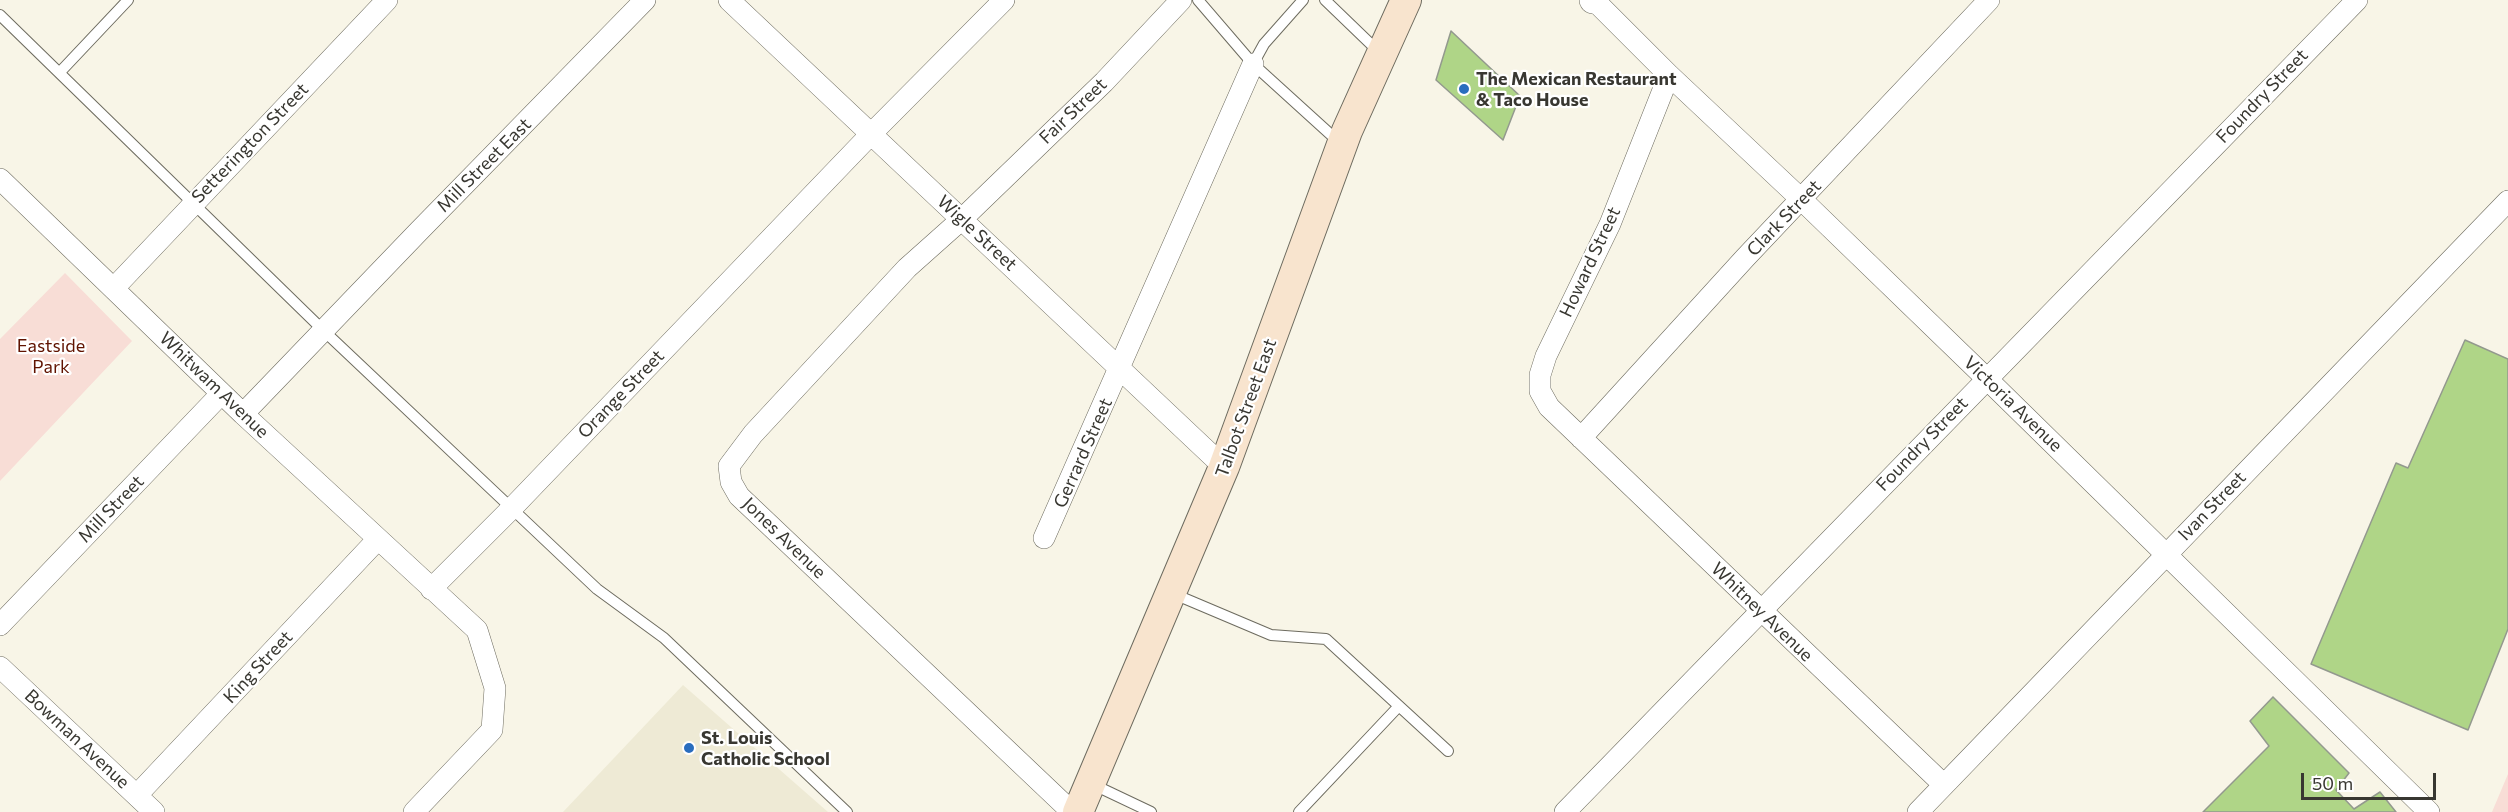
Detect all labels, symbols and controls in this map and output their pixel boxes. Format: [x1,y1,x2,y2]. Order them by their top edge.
street label: Foundry Street [2212,45,2312,147]
place label: The Mexican Restaurant & Taco House [1476,68,1677,110]
street label: Fair Street [1035,74,1111,148]
street label: Setterington Street [187,78,313,208]
marker: The Mexican Restaurant & Taco House [1457,82,1471,96]
street label: Mill Street East [432,113,536,217]
street label: Clark Street [1742,175,1826,261]
street label: Wigle Street [933,191,1021,275]
street label: Howard Street [1555,203,1625,321]
street label: Whitwam Avenue [155,327,273,443]
park label: Eastside Park [17,335,85,378]
street label: Talbot Street East [1211,336,1281,480]
street label: Orange Street [573,345,669,443]
street label: Victoria Avenue [1959,352,2067,456]
street label: Foundry Street [1872,393,1972,495]
street label: Gerrard Street [1049,395,1117,511]
street label: Ivan Street [2174,467,2250,545]
street label: Mill Street [74,471,148,547]
street label: Jones Avenue [738,493,830,583]
street label: Whitney Avenue [1707,558,1817,666]
street label: King Street [219,626,297,708]
street label: Bowman Avenue [20,685,134,793]
place label: St. Louis Catholic School [701,727,830,770]
marker: St. Louis Catholic School [682,741,696,755]
scale bar [2304,761,2439,799]
text: 50 m [2312,772,2353,794]

